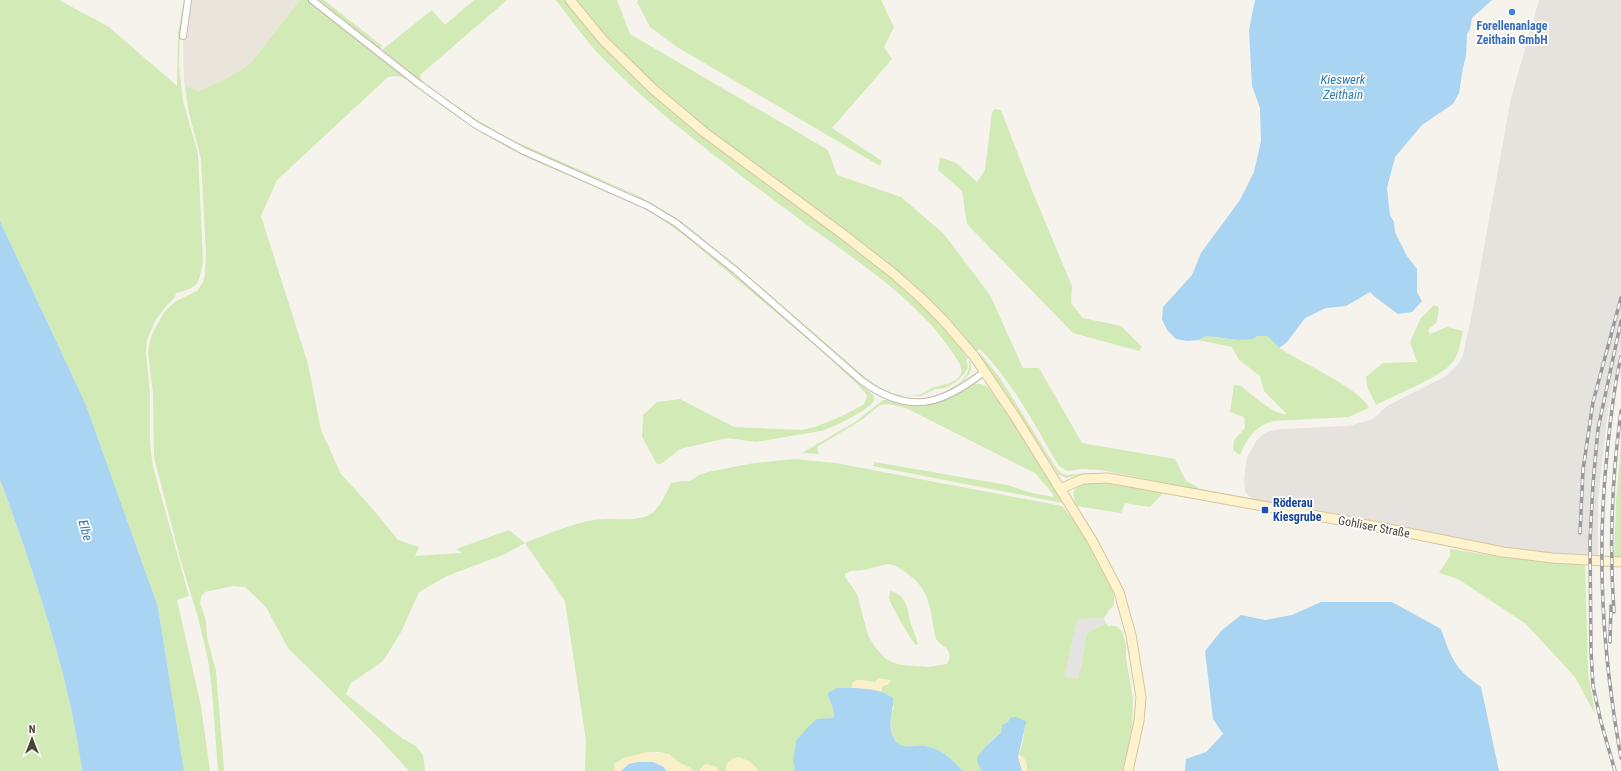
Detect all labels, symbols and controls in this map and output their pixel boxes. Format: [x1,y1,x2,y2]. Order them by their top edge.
marker: Forellenanlage Zeithain GmbH [1507,7,1517,17]
place label: Forellenanlage Zeithain GmbH [1476,19,1548,47]
water label: Kieswerk Zeithain [1320,72,1366,102]
place label: Röderau Kiesgrube [1273,496,1322,524]
marker: Röderau Kiesgrube [1260,505,1270,515]
street label: Gohliser Straße [1337,513,1411,541]
water label: Elbe [75,518,96,543]
north arrow [12,719,52,759]
text: N [29,723,36,736]

